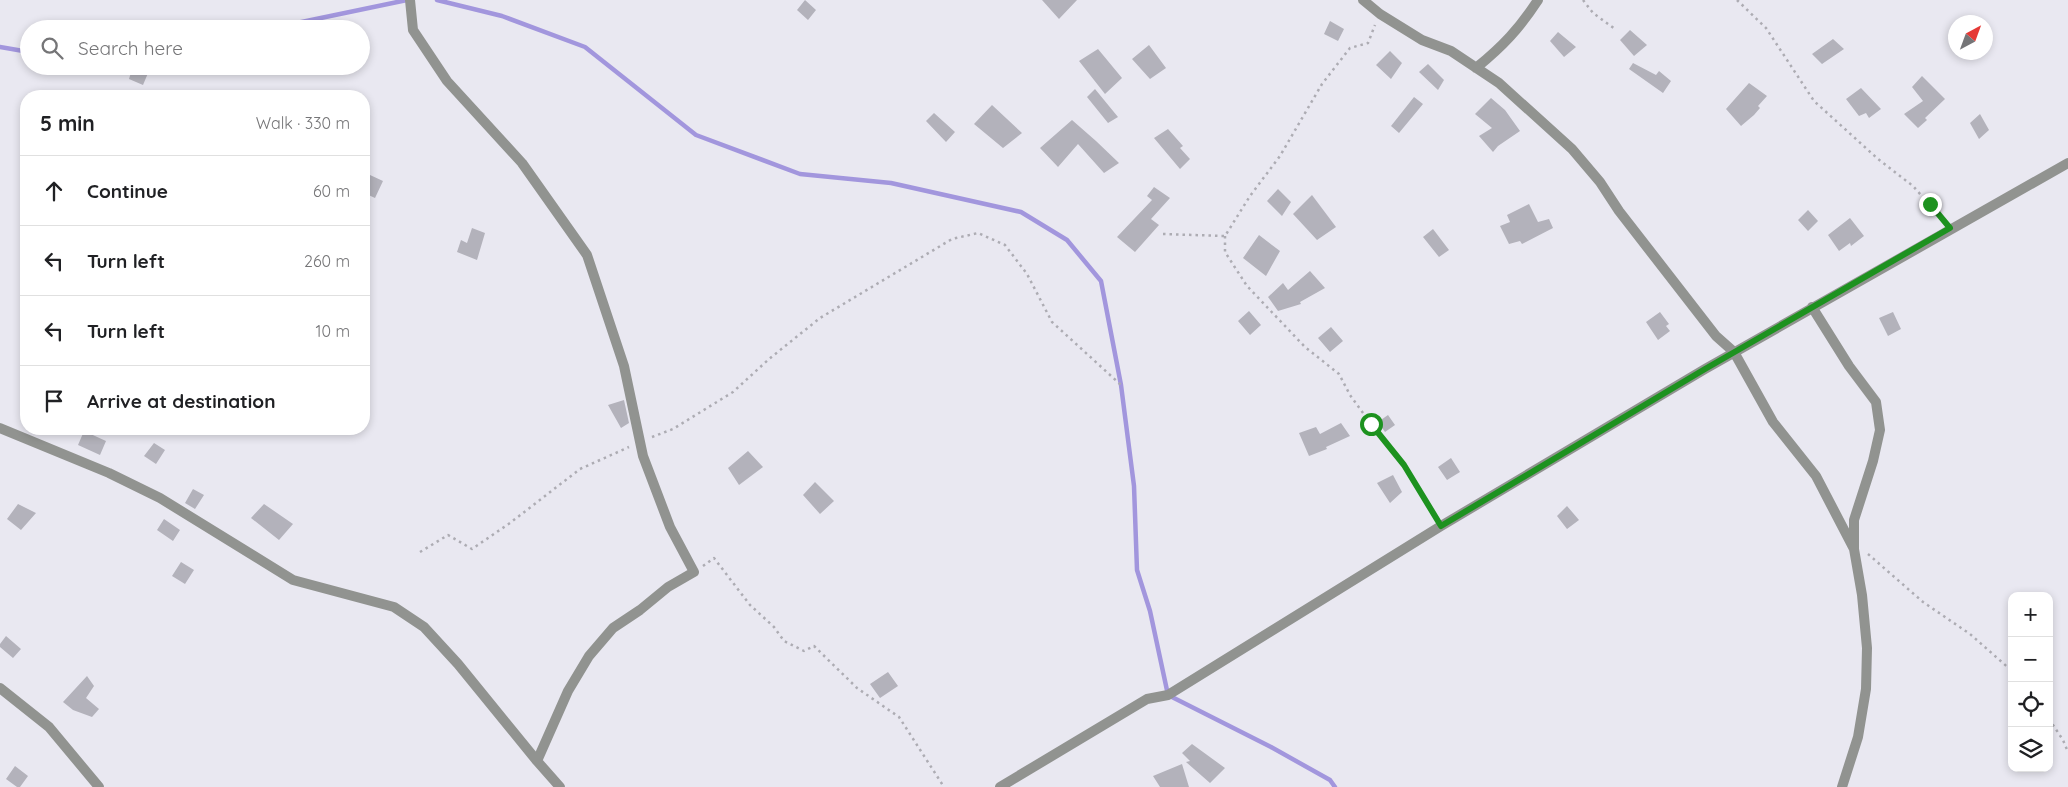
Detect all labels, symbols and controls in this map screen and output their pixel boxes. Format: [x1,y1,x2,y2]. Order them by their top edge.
north arrow [1948,15,1993,60]
search box [20,20,370,75]
icon: search [38,34,66,62]
text: Search here [78,36,183,60]
text: 5 min [40,110,95,136]
text: Walk · 330 m [256,113,350,133]
icon: ahead [40,177,68,205]
text: Continue [87,179,168,203]
text: 60 m [313,181,350,201]
route end [1919,193,1942,216]
icon: left [40,247,68,275]
text: Turn left [87,249,165,273]
text: 260 m [304,251,350,271]
icon: left [40,317,68,345]
text: Turn left [87,319,165,343]
text: 10 m [316,321,350,341]
icon: arrive [40,387,68,415]
text: Arrive at destination [87,389,276,413]
route start [1360,413,1383,436]
map controls [2008,592,2053,772]
button: + [2008,592,2053,637]
button: − [2008,637,2053,682]
button: locate [2008,682,2053,727]
button: layers [2008,727,2053,772]

